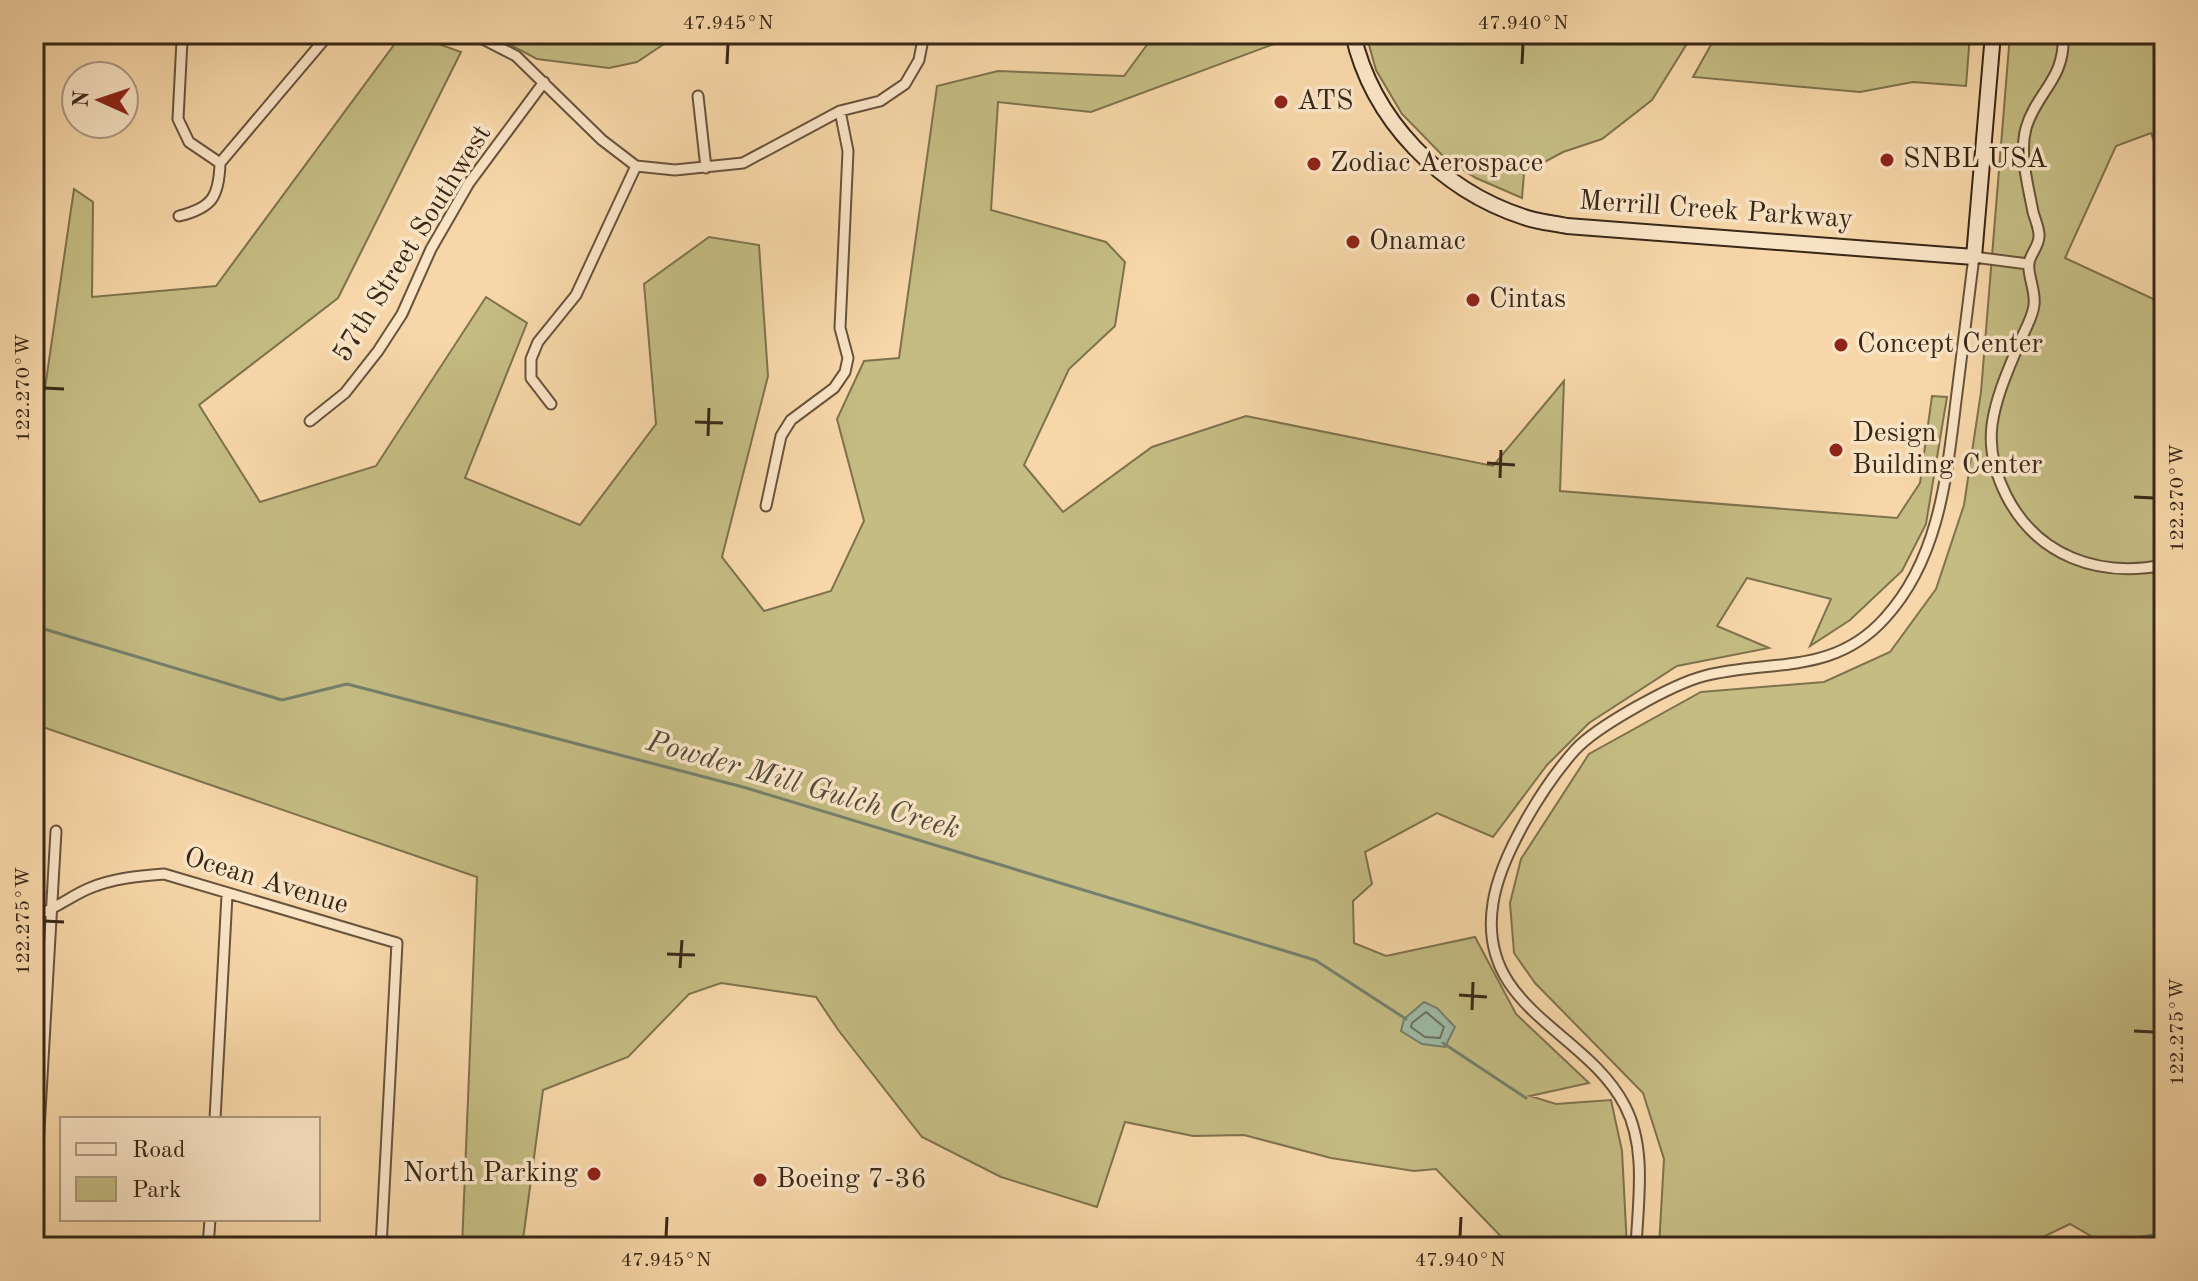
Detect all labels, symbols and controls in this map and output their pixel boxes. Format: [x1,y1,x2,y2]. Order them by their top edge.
text: 47.945°N [683,14,773,34]
text: 47.940°N [1478,14,1568,34]
north arrow [60,60,140,140]
place label: ATS [1297,88,1353,116]
text: N [71,90,93,108]
marker: ATS [1272,93,1290,111]
street label: 57th Street Southwest [329,120,497,368]
place label: SNBL USA [1903,146,2048,174]
place label: Zodiac Aerospace [1330,150,1543,178]
marker: SNBL USA [1878,151,1896,169]
marker: Zodiac Aerospace [1305,155,1323,173]
street label: Merrill Creek Parkway [1578,187,1854,235]
place label: Onamac [1369,228,1466,256]
marker: Onamac [1344,233,1362,251]
place label: Cintas [1489,286,1566,314]
marker: Cintas [1464,291,1482,309]
place label: Concept Center [1857,331,2043,359]
text: 122.270°W [14,334,34,442]
marker: Concept Center [1832,336,1850,354]
place label: Design Building Center [1852,420,2043,480]
marker: Design Building Center [1827,441,1845,459]
text: 122.270°W [2168,444,2188,552]
water label: Powder Mill Gulch Creek [642,727,963,845]
street label: Ocean Avenue [180,844,352,920]
text: 122.275°W [14,867,34,975]
text: 122.275°W [2168,978,2188,1086]
legend [60,1117,320,1221]
text: Road [132,1139,185,1163]
place label: North Parking [403,1160,578,1188]
marker: North Parking [585,1165,603,1183]
place label: Boeing 7-36 [776,1166,927,1194]
marker: Boeing 7-36 [751,1171,769,1189]
text: Park [132,1179,181,1203]
text: 47.945°N [621,1251,711,1271]
text: 47.940°N [1415,1251,1505,1271]

